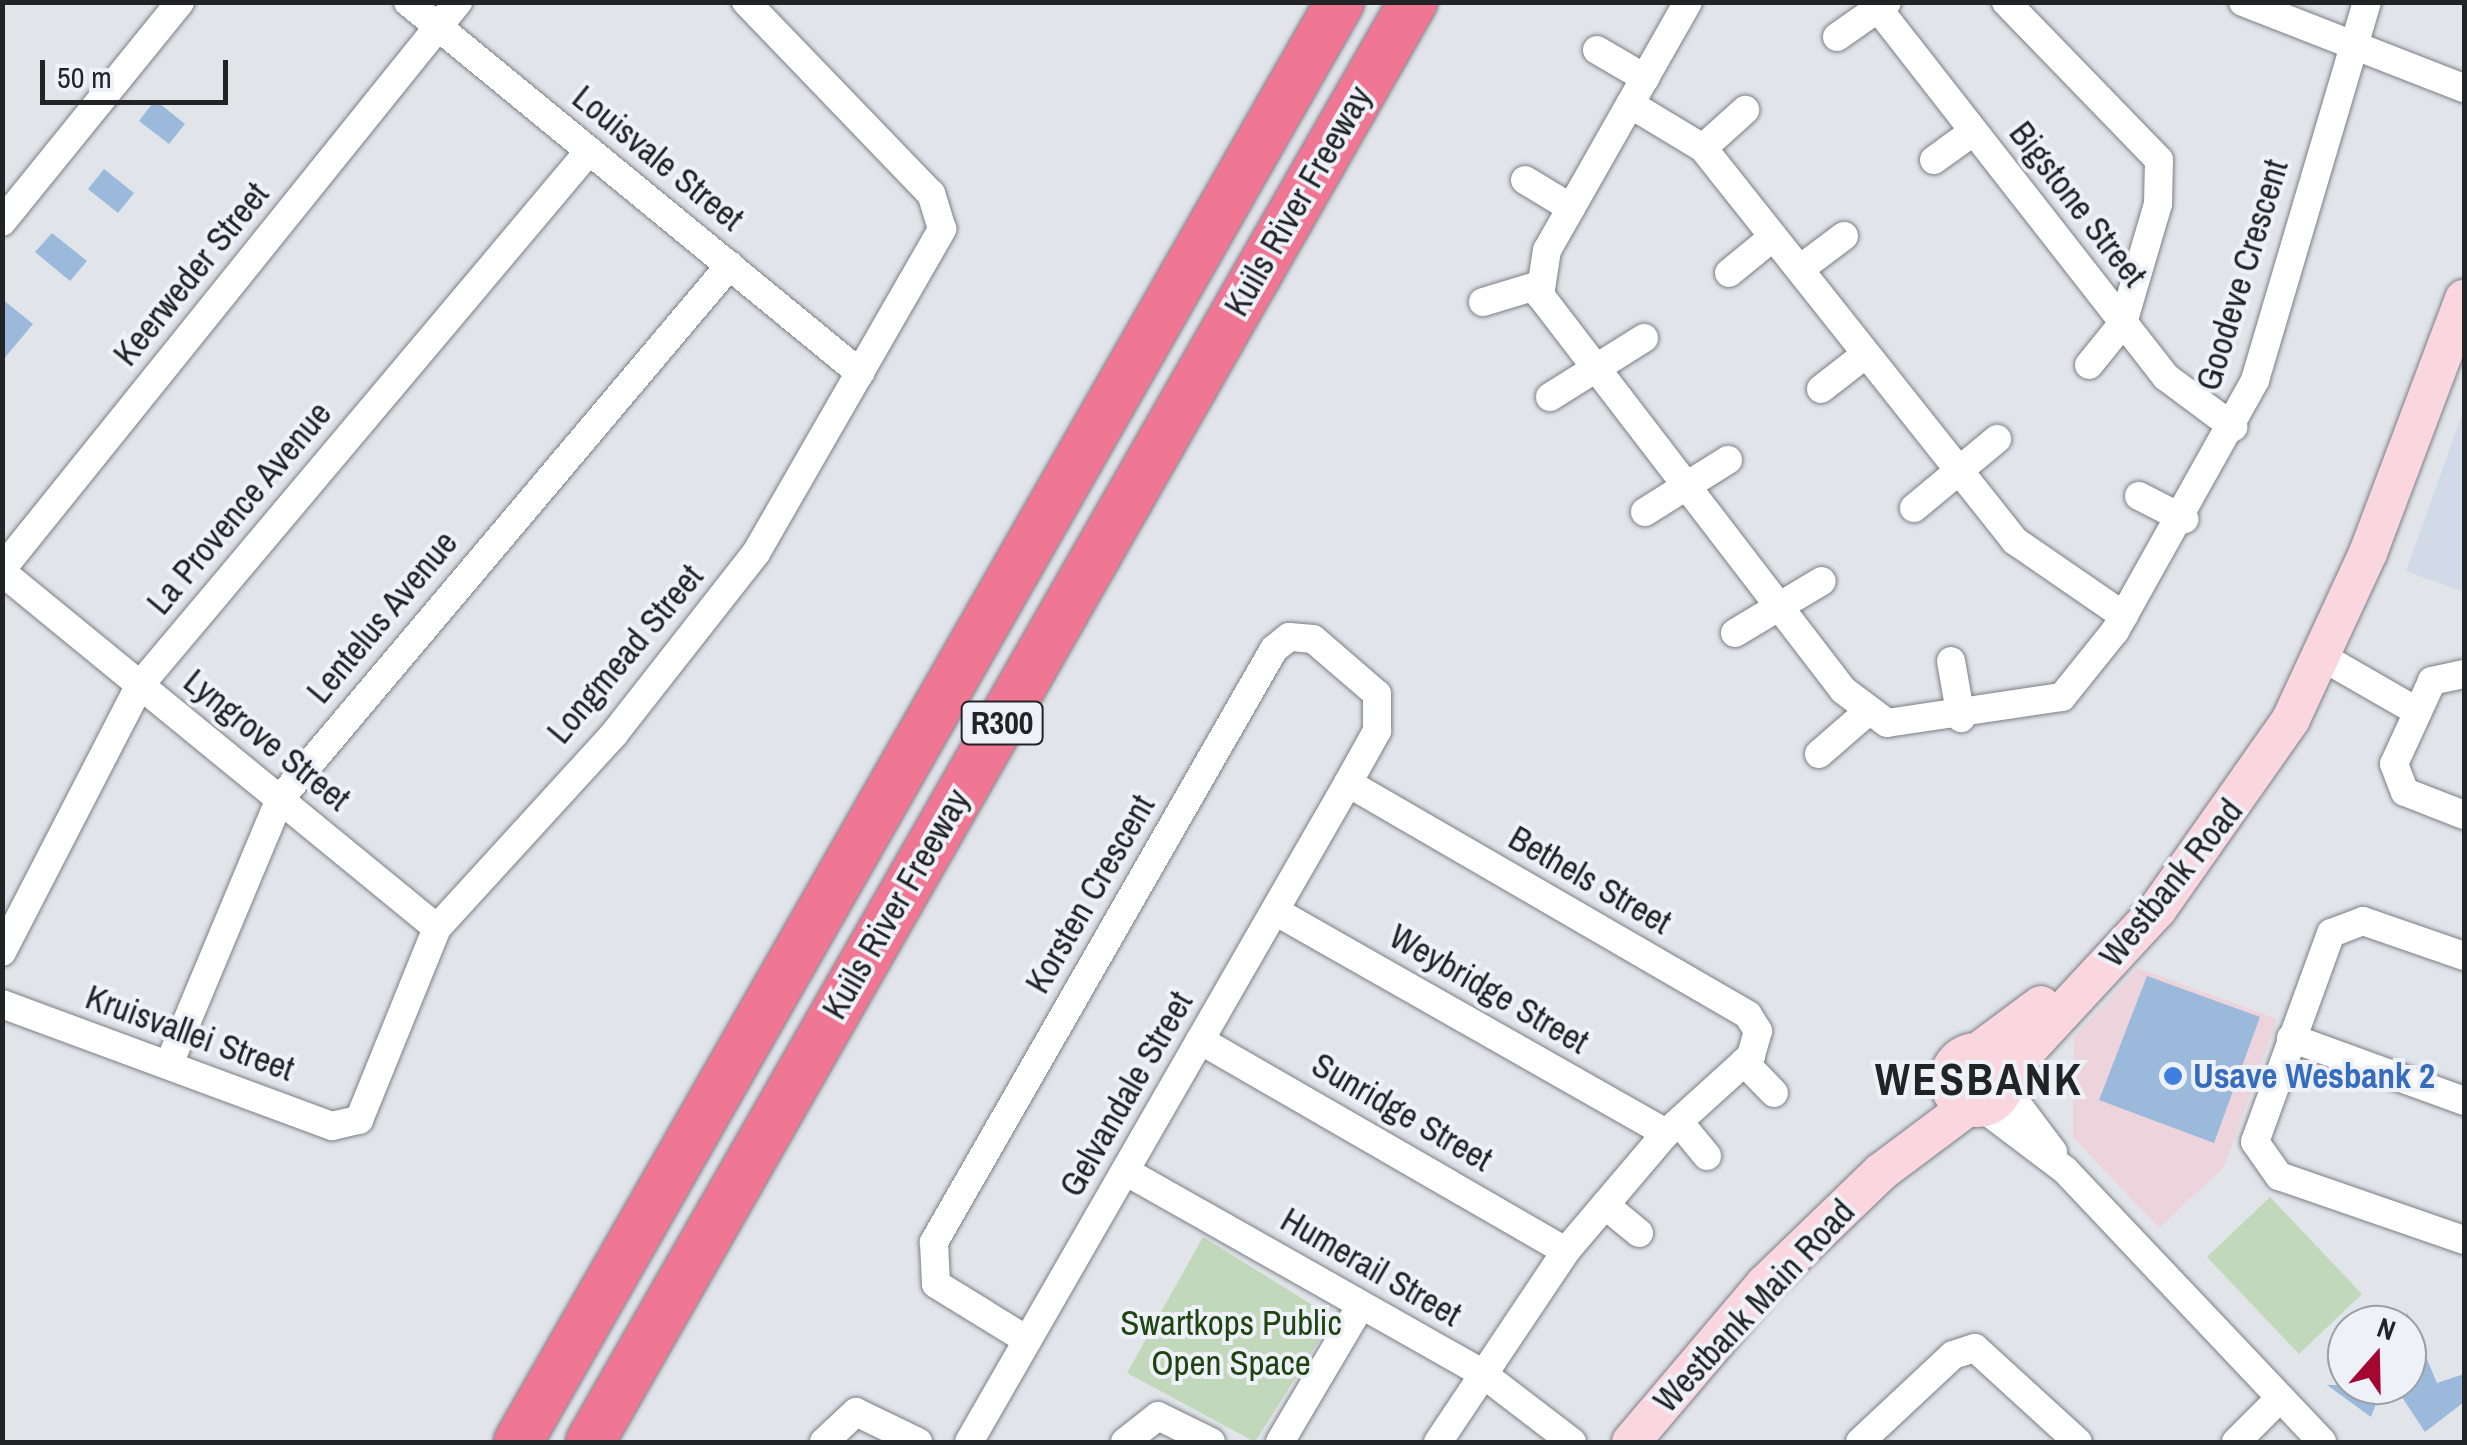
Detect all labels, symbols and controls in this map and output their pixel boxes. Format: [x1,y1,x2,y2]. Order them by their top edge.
scale bar [45,40,232,102]
text: 50 m [57,57,112,97]
street label: Louisvale Street [564,76,752,240]
street label: Kuils River Freeway [1215,79,1381,323]
street label: Bigstone Street [2001,113,2155,295]
street label: Goodeve Crescent [2187,154,2297,396]
street label: Keerweder Street [104,174,278,374]
street label: La Provence Avenue [137,393,341,623]
street label: Lentelus Avenue [297,522,467,712]
street label: Longmead Street [538,556,712,752]
street label: Lyngrove Street [175,660,359,820]
road number: R300 [960,696,1044,750]
street label: Kuils River Freeway [813,782,979,1026]
street label: Korsten Crescent [1016,787,1164,1001]
street label: Westbank Road [2091,791,2251,975]
street label: Bethels Street [1501,817,1679,943]
street label: Weybridge Street [1382,915,1596,1063]
street label: Kruisvallei Street [80,976,300,1090]
street label: Gelvandale Street [1050,984,1202,1204]
street label: Sunridge Street [1304,1044,1500,1180]
district label: WESBANK [1875,1052,2083,1106]
place label: Usave Wesbank 2 [2193,1055,2435,1097]
marker: Usave Wesbank 2 [2162,1065,2184,1087]
street label: Westbank Main Road [1645,1191,1863,1421]
street label: Humerail Street [1273,1199,1469,1335]
park label: Swartkops Public Open Space [1120,1302,1342,1384]
north arrow [2327,1305,2427,1405]
text: N [2372,1308,2401,1349]

